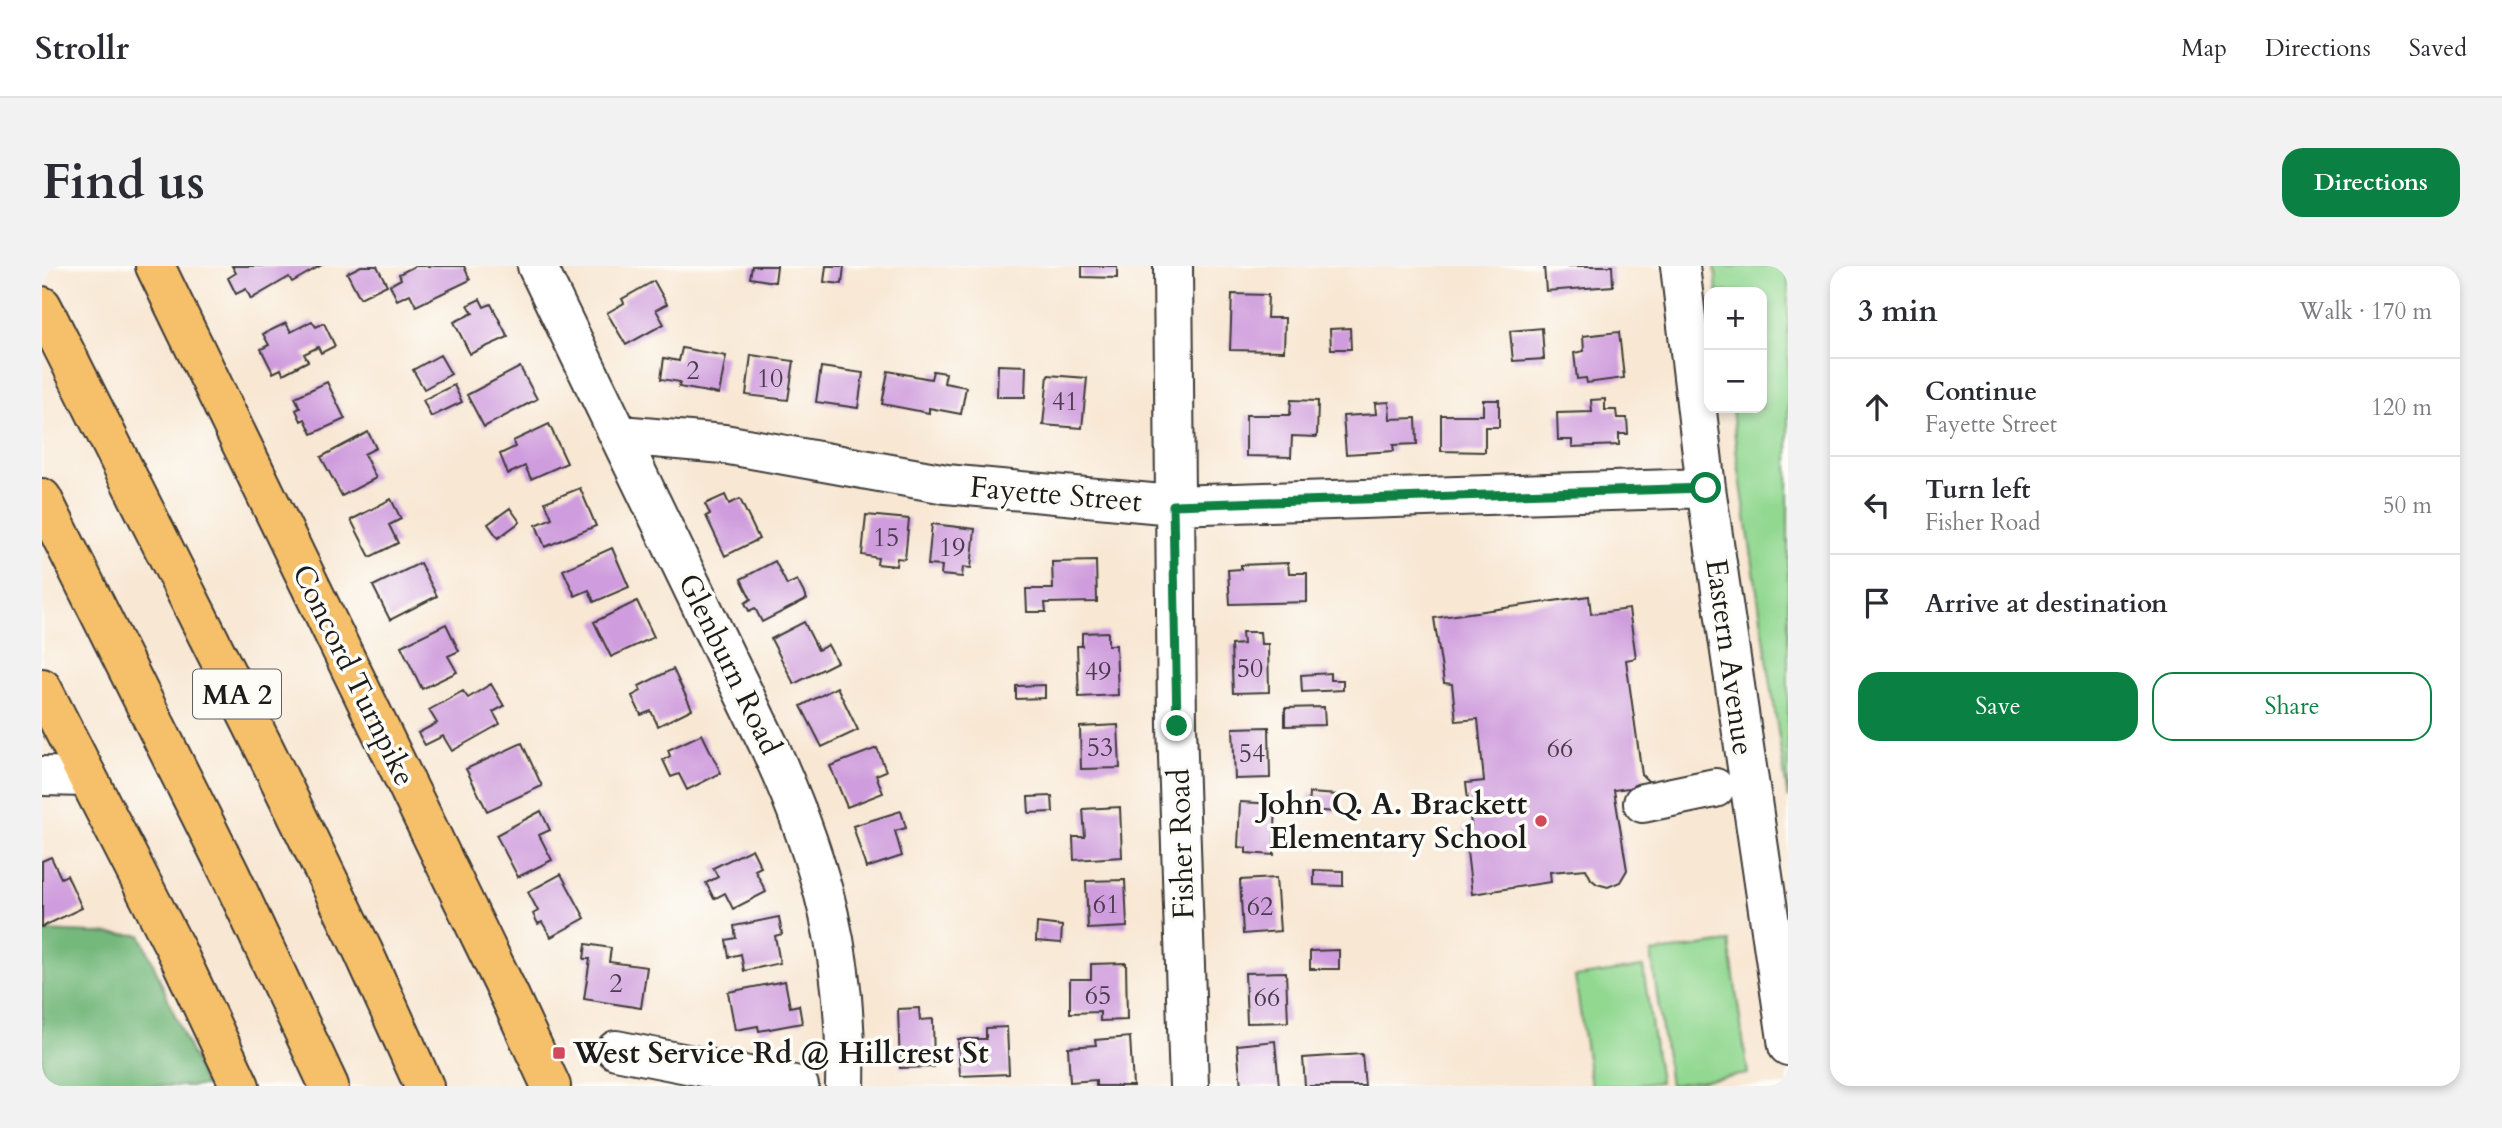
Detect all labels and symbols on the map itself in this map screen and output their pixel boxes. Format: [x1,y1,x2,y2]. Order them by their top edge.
house number: 2 [686,353,700,388]
house number: 10 [757,361,783,396]
house number: 41 [1052,384,1078,419]
street label: Fayette Street [968,467,1144,522]
route start [1690,472,1721,503]
house number: 15 [873,520,899,555]
house number: 19 [939,530,965,565]
street label: Eastern Avenue [1695,556,1764,758]
street label: Concord Turnpike [282,558,425,793]
street label: Glenburn Road [668,567,791,762]
house number: 50 [1237,651,1263,686]
house number: 49 [1085,654,1111,689]
road number: MA 2 [193,670,281,718]
route end [1161,710,1192,741]
house number: 53 [1087,730,1113,765]
house number: 66 [1547,731,1573,766]
house number: 54 [1239,736,1265,771]
street label: Fisher Road [1158,768,1205,920]
place label: John Q. A. Brackett Elementary School [1255,784,1527,859]
marker: John Q. A. Brackett Elementary School [1533,813,1549,829]
house number: 61 [1093,887,1119,922]
house number: 62 [1247,889,1273,924]
house number: 2 [609,966,623,1001]
house number: 65 [1085,978,1111,1013]
house number: 66 [1254,980,1280,1015]
place label: West Service Rd @ Hillcrest St [572,1033,989,1074]
marker: West Service Rd @ Hillcrest St [551,1045,567,1061]

